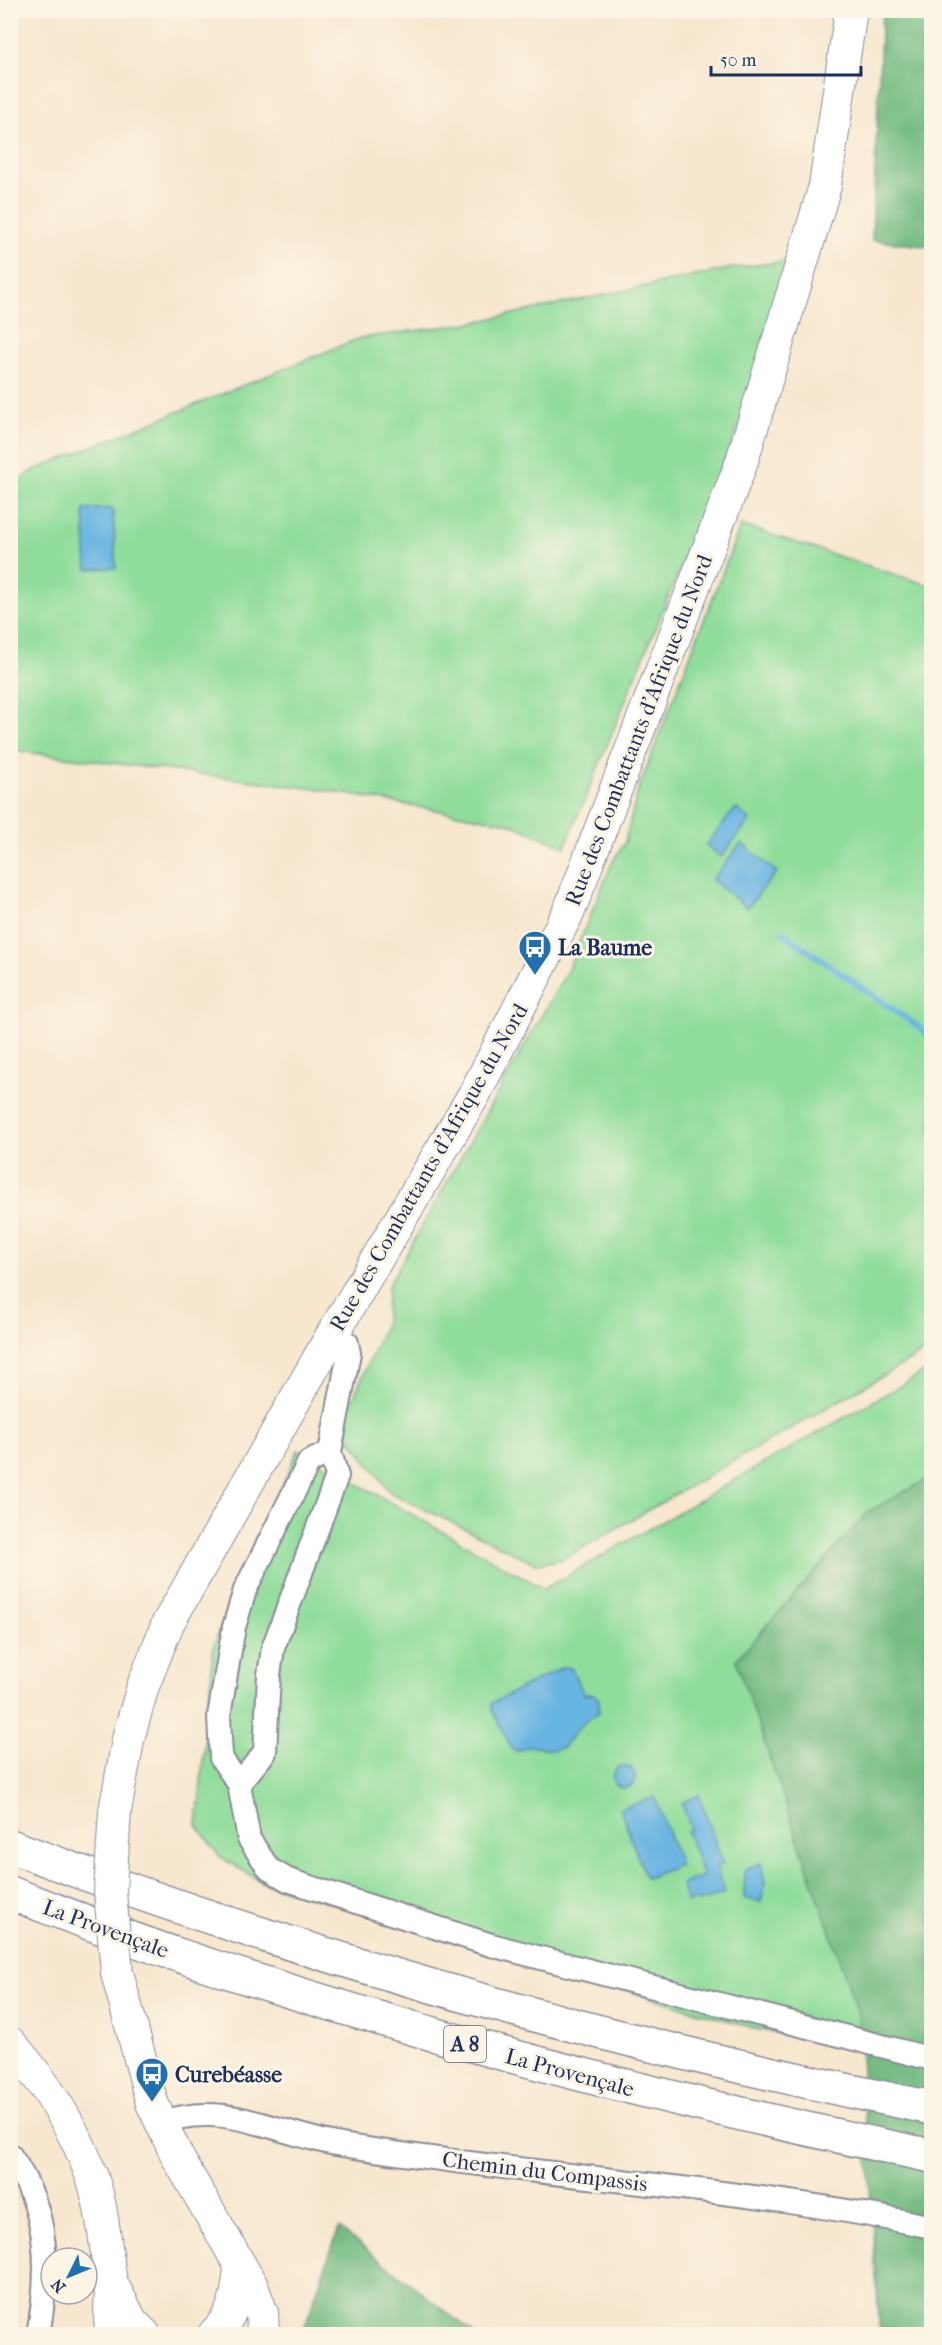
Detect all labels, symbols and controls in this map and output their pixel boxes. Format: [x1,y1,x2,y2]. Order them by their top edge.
scale bar [711,39,861,77]
text: 50 m [720,50,757,71]
street label: Rue des Combattants d'Afrique du Nord [560,550,718,910]
bus stop icon: La Baume [517,929,553,976]
place label: La Baume [558,935,652,961]
street label: Rue des Combattants d'Afrique du Nord [324,998,534,1336]
street label: La Provençale [39,1894,172,1964]
road number: A 8 [444,2026,486,2062]
street label: La Provençale [503,2043,637,2103]
bus stop icon: Curebéasse [134,2056,170,2103]
place label: Curebéasse [175,2062,282,2088]
street label: Chemin du Compassis [441,2147,649,2197]
north arrow [39,2246,99,2306]
text: N [47,2274,69,2297]

